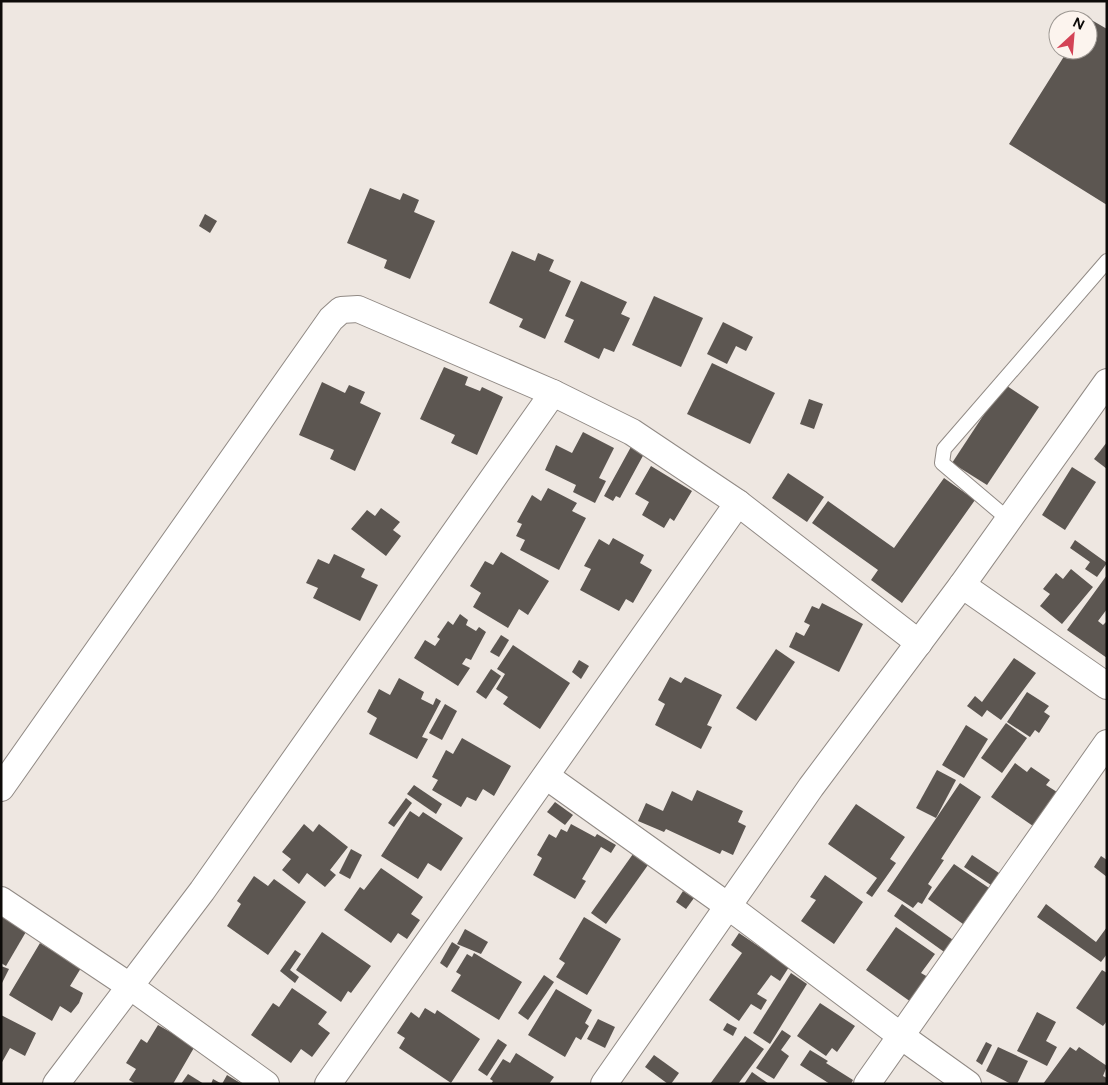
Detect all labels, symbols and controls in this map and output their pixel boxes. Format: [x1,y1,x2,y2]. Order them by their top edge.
north arrow [1048,10,1098,60]
text: N [1070,14,1087,34]

